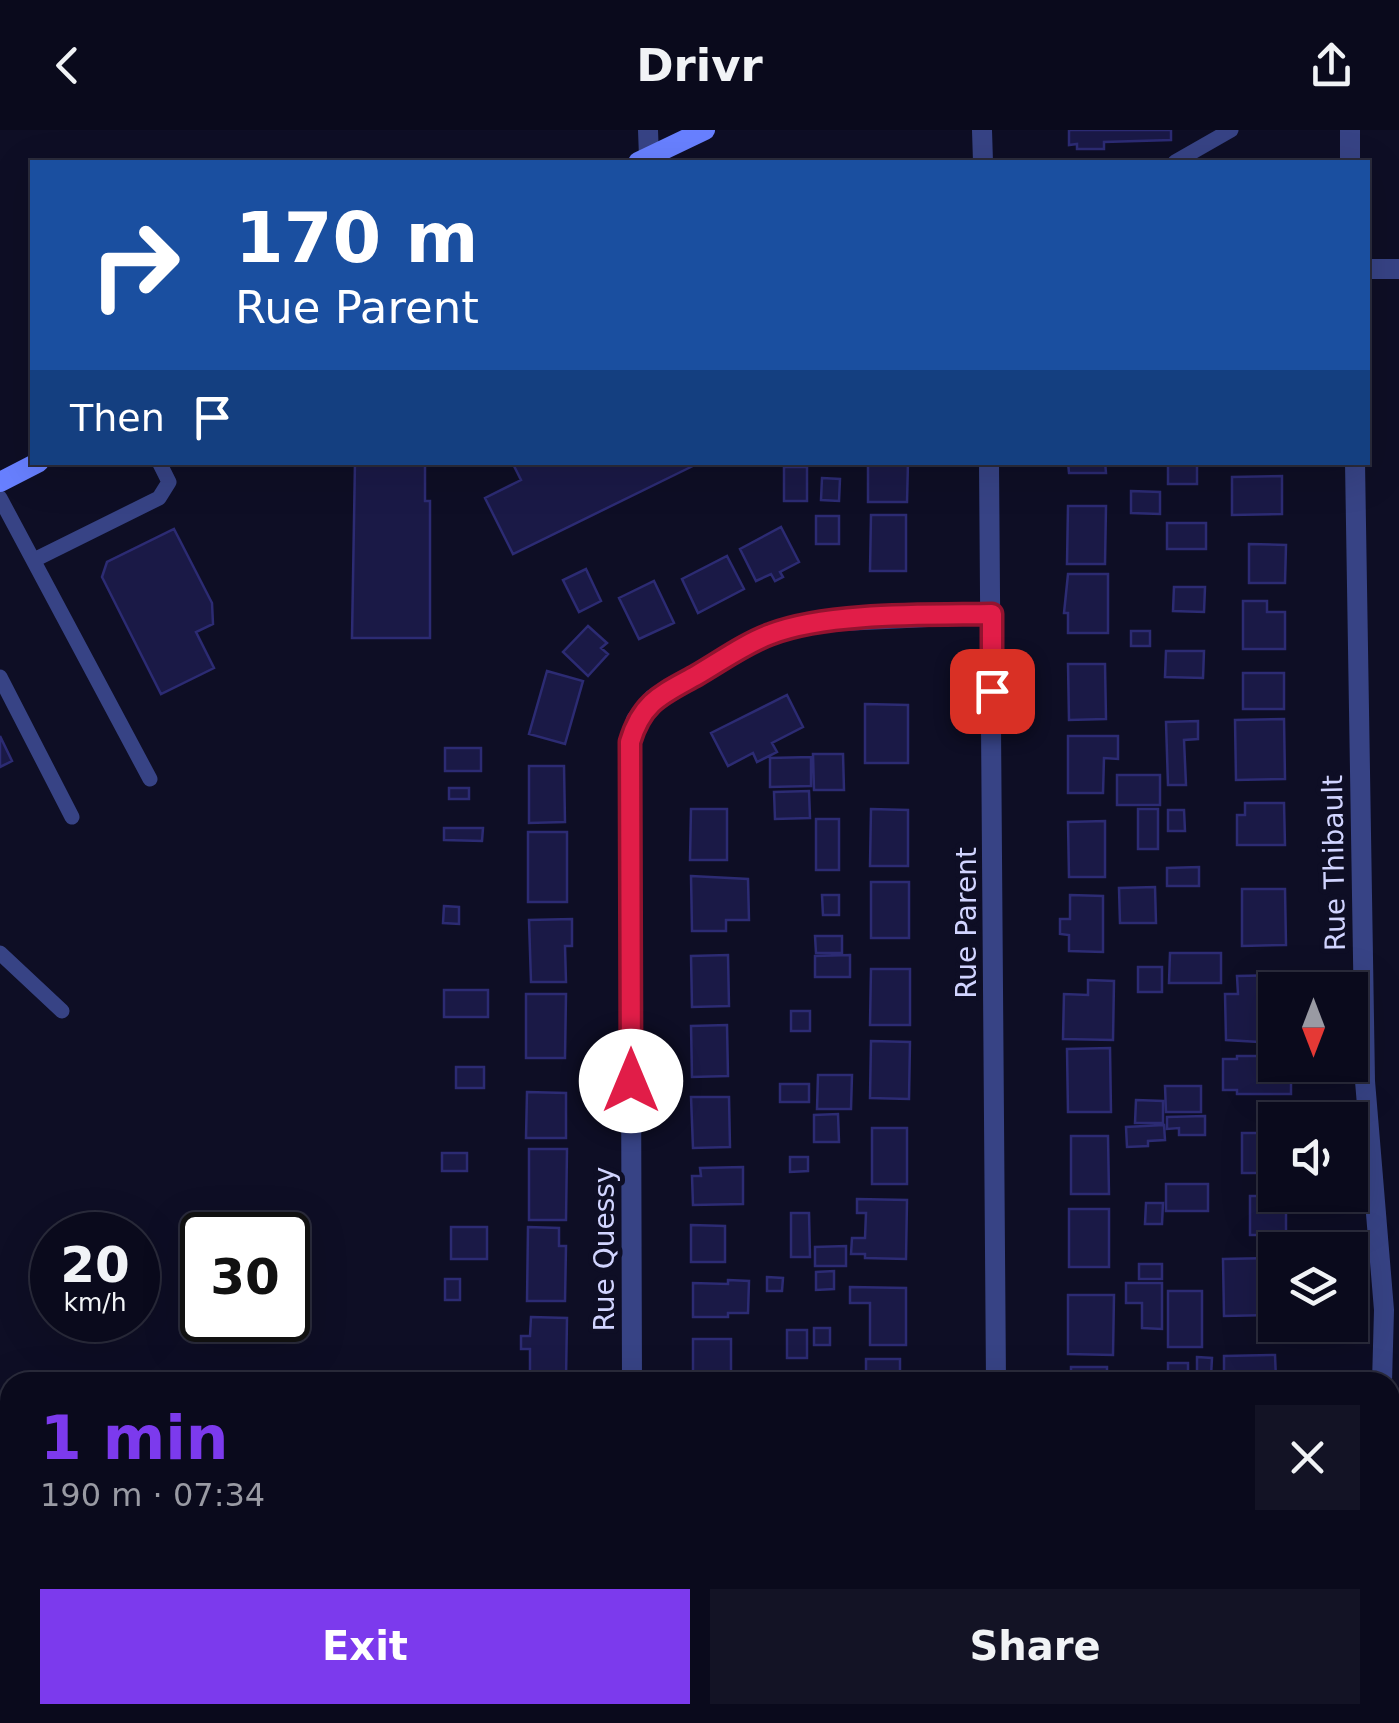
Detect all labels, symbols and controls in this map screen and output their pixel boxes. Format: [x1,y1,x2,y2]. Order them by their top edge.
icon: back [40,38,95,93]
icon: share [1304,38,1359,93]
text: Drivr [636,39,763,92]
text: 170 m [235,197,478,279]
icon: right [70,200,200,330]
text: Rue Parent [235,281,479,334]
icon: arrive [185,390,240,445]
text: Then [70,396,165,440]
pin [950,649,1035,734]
icon: arrive [965,664,1020,719]
street label: Rue Thibault [1316,775,1352,951]
street label: Rue Parent [950,847,983,999]
north arrow [1258,972,1368,1082]
map controls [1258,972,1368,1342]
position arrow [579,1029,683,1133]
button: sound [1258,1102,1368,1212]
street label: Rue Quessy [588,1167,621,1331]
speed limit sign: 30 [180,1212,310,1342]
button: layers [1258,1232,1368,1342]
text: 20 [60,1236,130,1294]
text: km/h [63,1288,127,1317]
text: 1 min [40,1403,228,1473]
button: close [1255,1405,1360,1510]
text: 190 m · 07:34 [40,1476,265,1514]
button: Exit [40,1589,690,1704]
button: Share [710,1589,1360,1704]

